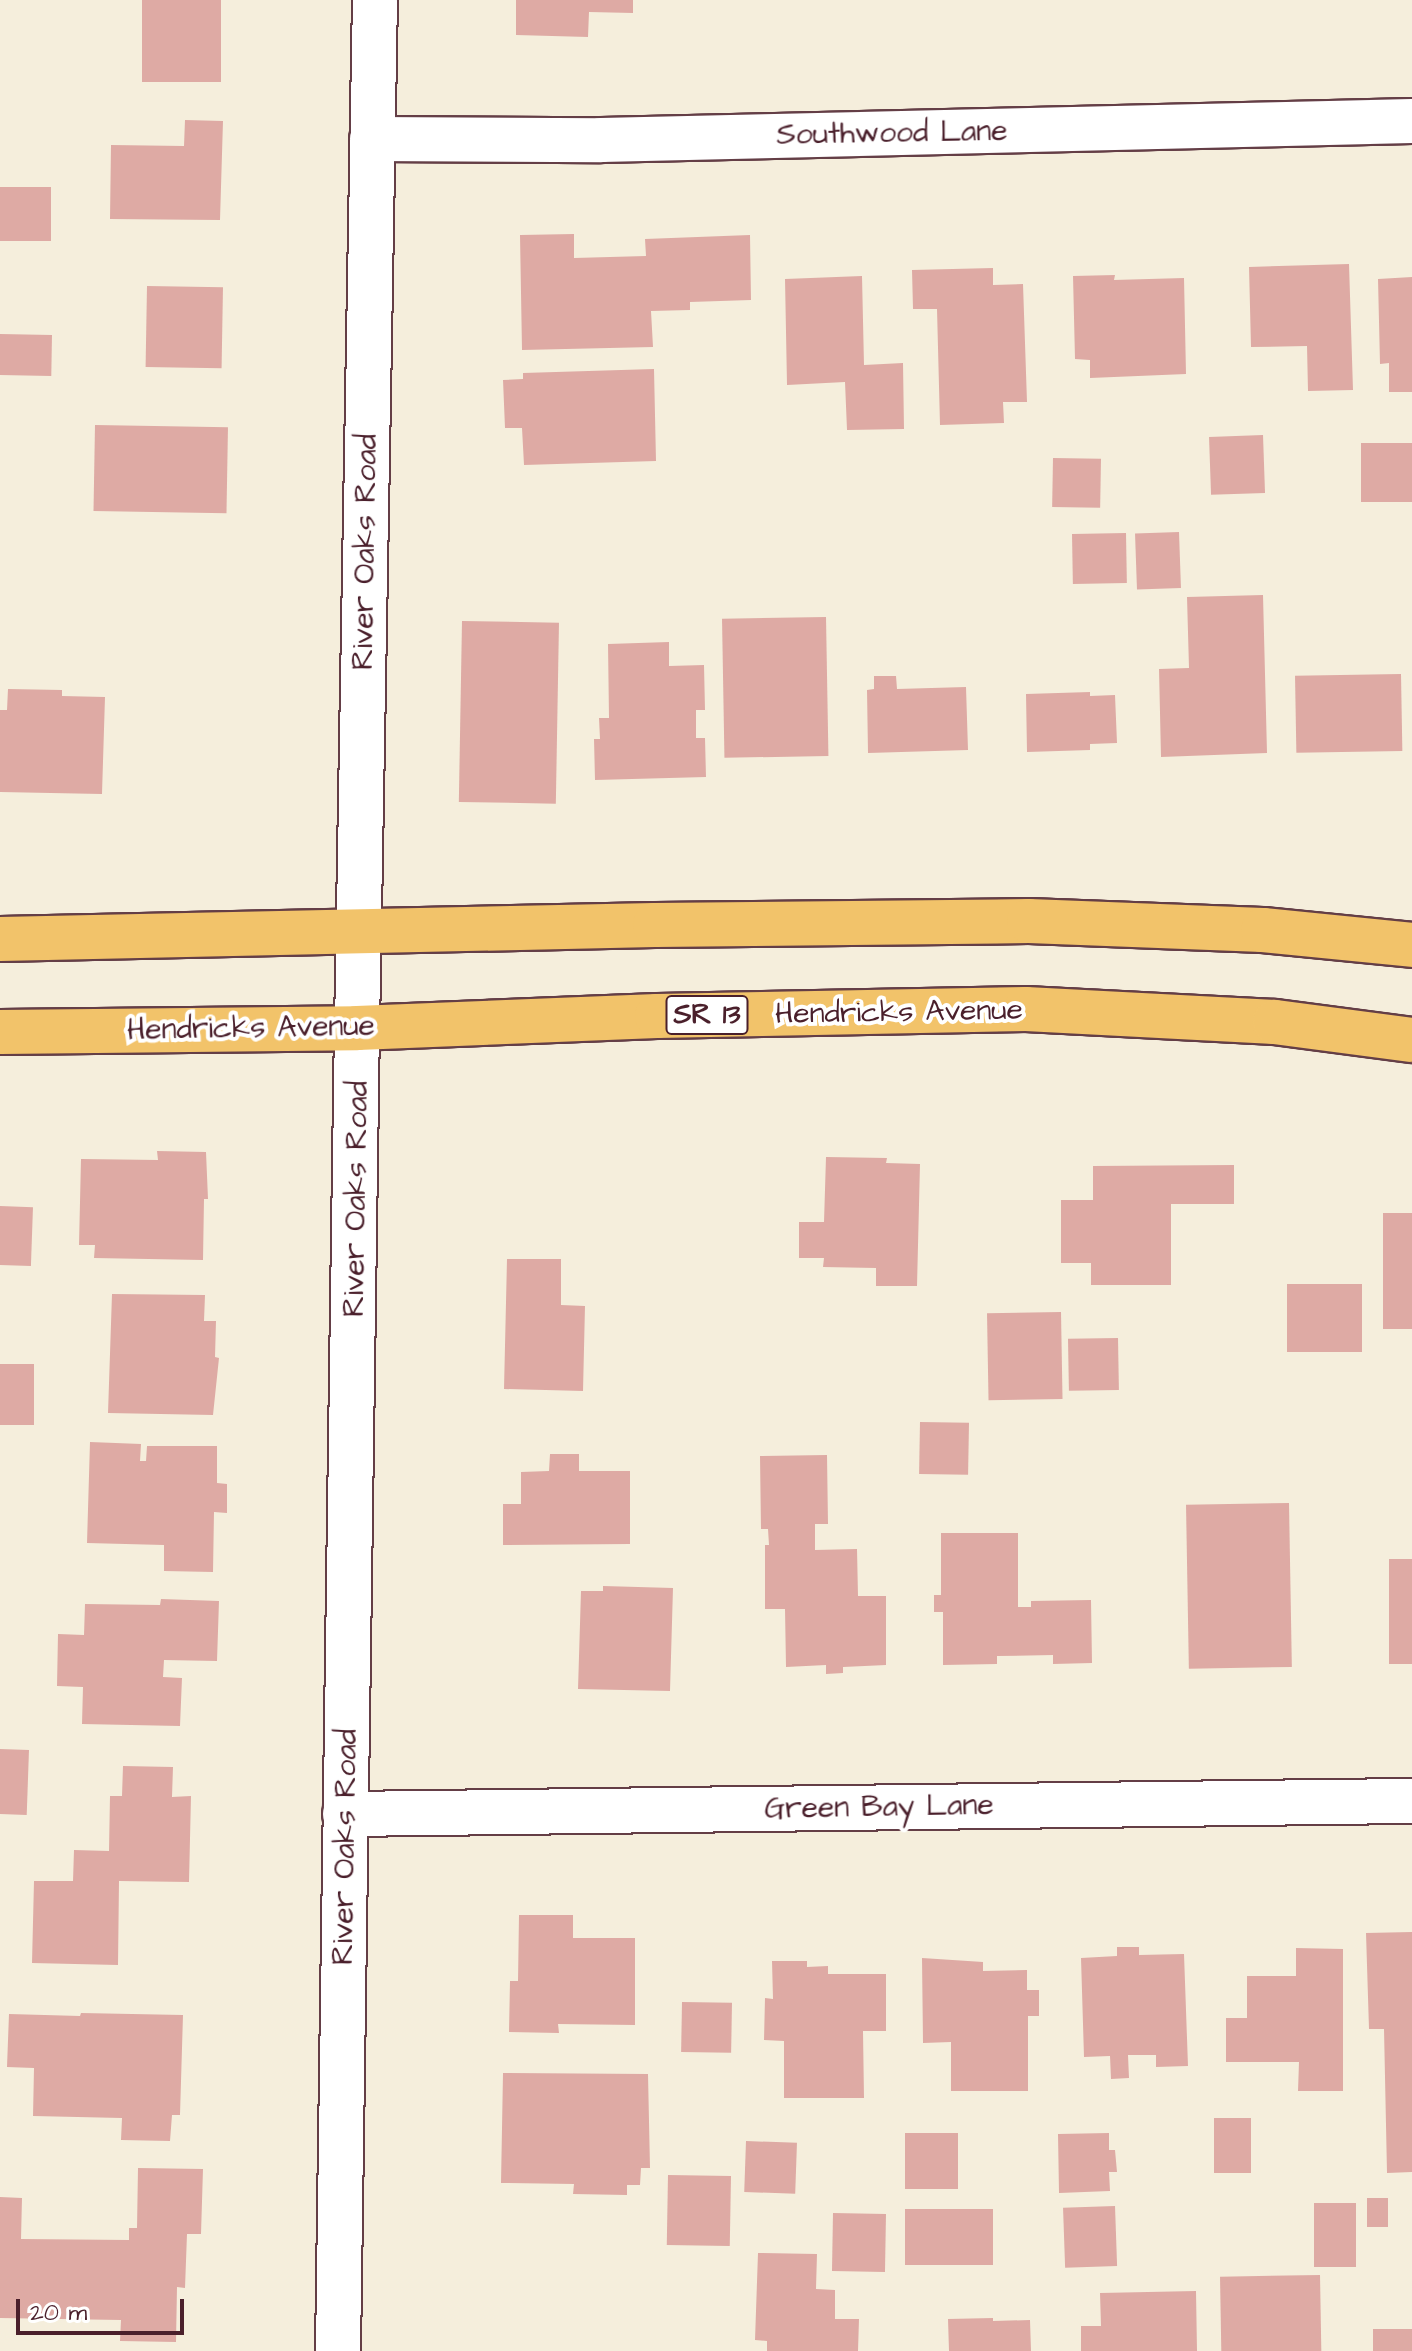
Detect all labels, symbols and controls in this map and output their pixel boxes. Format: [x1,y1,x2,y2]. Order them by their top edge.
street label: Southwood Lane [776,113,1008,153]
street label: River Oaks Road [345,434,385,670]
road number: SR 13 [665,991,749,1039]
street label: Hendricks Avenue [775,992,1023,1032]
street label: Hendricks Avenue [127,1008,375,1048]
street label: River Oaks Road [336,1081,376,1317]
street label: River Oaks Road [325,1729,365,1965]
street label: Green Bay Lane [764,1787,994,1827]
scale bar [20,2283,188,2333]
text: 20 m [30,2296,87,2330]

